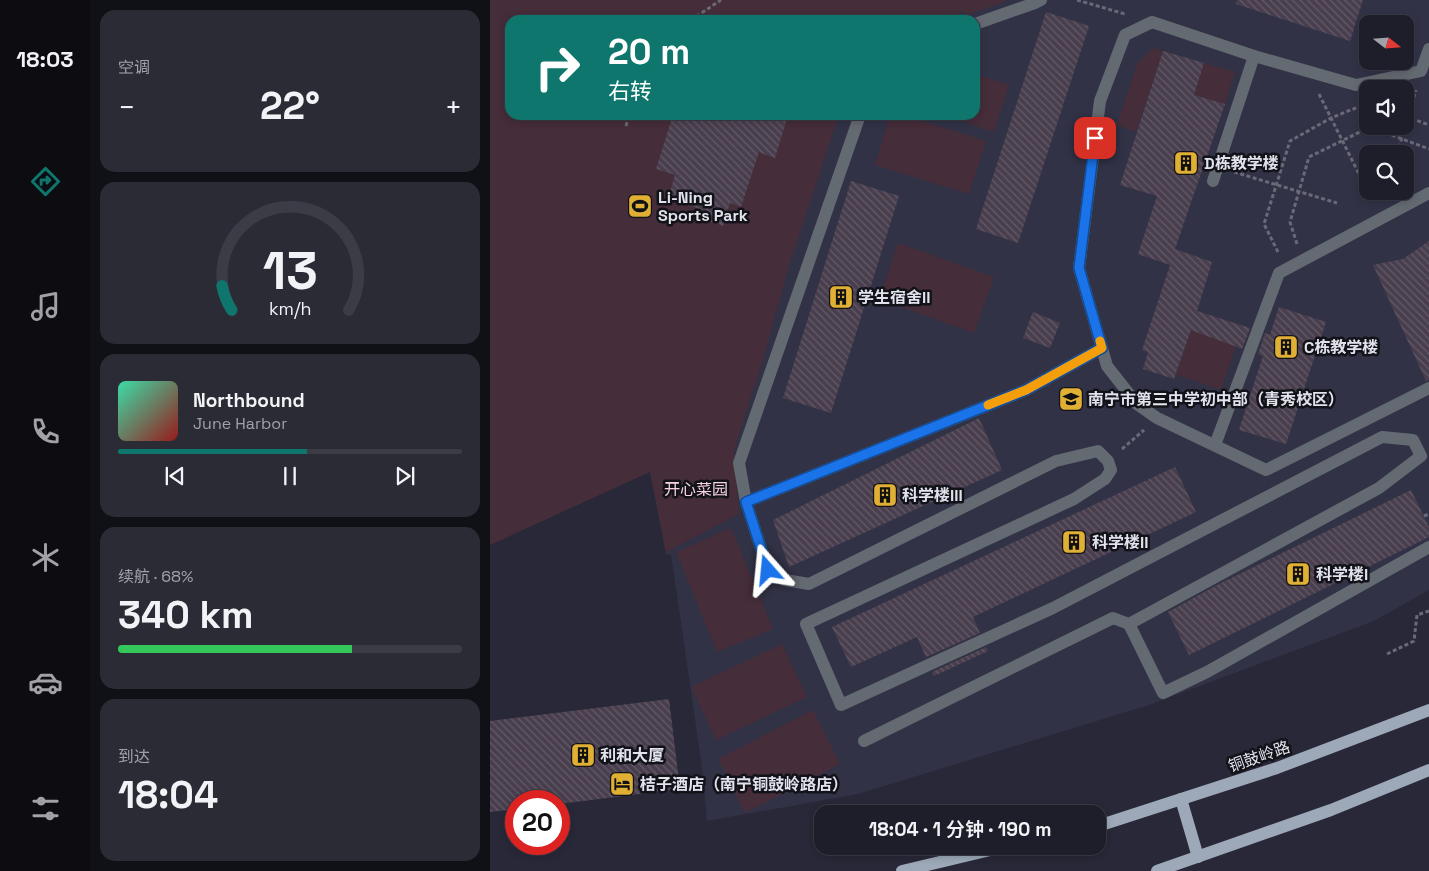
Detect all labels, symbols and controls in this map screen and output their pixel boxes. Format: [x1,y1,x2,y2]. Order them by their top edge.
north arrow [1359,15,1414,70]
map controls [1359,15,1414,200]
text: 20 m [608,30,690,74]
icon: right [525,35,590,100]
text: 18:03 [16,45,74,73]
text: 空调 [118,57,150,78]
text: 右转 [608,77,652,105]
button: sound [1359,80,1414,135]
text: 22° [260,82,320,130]
text: − [118,89,135,125]
text: + [445,89,462,125]
pin [1074,117,1116,159]
icon: arrive [1081,124,1109,152]
button: search [1359,145,1414,200]
building icon: D栋教学楼 [1173,150,1199,176]
place label: D栋教学楼 [1204,153,1279,174]
icon: directions [28,164,63,199]
place label: Li-Ning Sports Park [658,187,748,226]
sports icon: Li-Ning Sports Park [627,193,653,219]
text: 13 [262,238,318,304]
building icon: 学生宿舍II [828,284,854,310]
place label: 学生宿舍II [858,287,930,308]
icon: music [28,289,63,324]
text: km/h [269,297,311,320]
building icon: C栋教学楼 [1273,334,1299,360]
place label: C栋教学楼 [1304,337,1378,358]
school or university icon: 南宁市第三中学初中部（青秀校区） [1058,386,1084,412]
text: Northbound [193,388,305,413]
place label: 南宁市第三中学初中部（青秀校区） [1088,389,1344,410]
text: June Harbor [193,413,287,434]
icon: phone [28,414,63,449]
icon: previous [161,462,189,490]
icon: pause [276,462,304,490]
icon: next [391,462,419,490]
park label: 开心菜园 [664,479,728,500]
building icon: 科学楼III [872,482,898,508]
place label: 科学楼III [902,485,963,506]
building icon: 科学楼II [1061,529,1087,555]
place label: 科学楼II [1092,532,1148,553]
icon: climate [28,540,63,575]
position arrow [741,543,793,595]
building icon: 科学楼I [1285,561,1311,587]
place label: 科学楼I [1316,564,1368,585]
text: 续航 · 68% [118,566,193,587]
text: 340 km [118,591,253,639]
icon: car [28,665,63,700]
street label: 铜鼓岭路 [1225,736,1293,777]
building icon: 利和大厦 [570,742,596,768]
place label: 利和大厦 [600,745,664,766]
text: 到达 [118,746,150,767]
text: 18:04 [118,771,218,819]
hotel icon: 桔子酒店（南宁铜鼓岭路店） [609,771,635,797]
place label: 桔子酒店（南宁铜鼓岭路店） [640,774,848,795]
speed limit sign: 20 [505,790,570,855]
icon: filters [28,791,63,826]
text: 18:04 · 1 分钟 · 190 m [869,817,1051,842]

